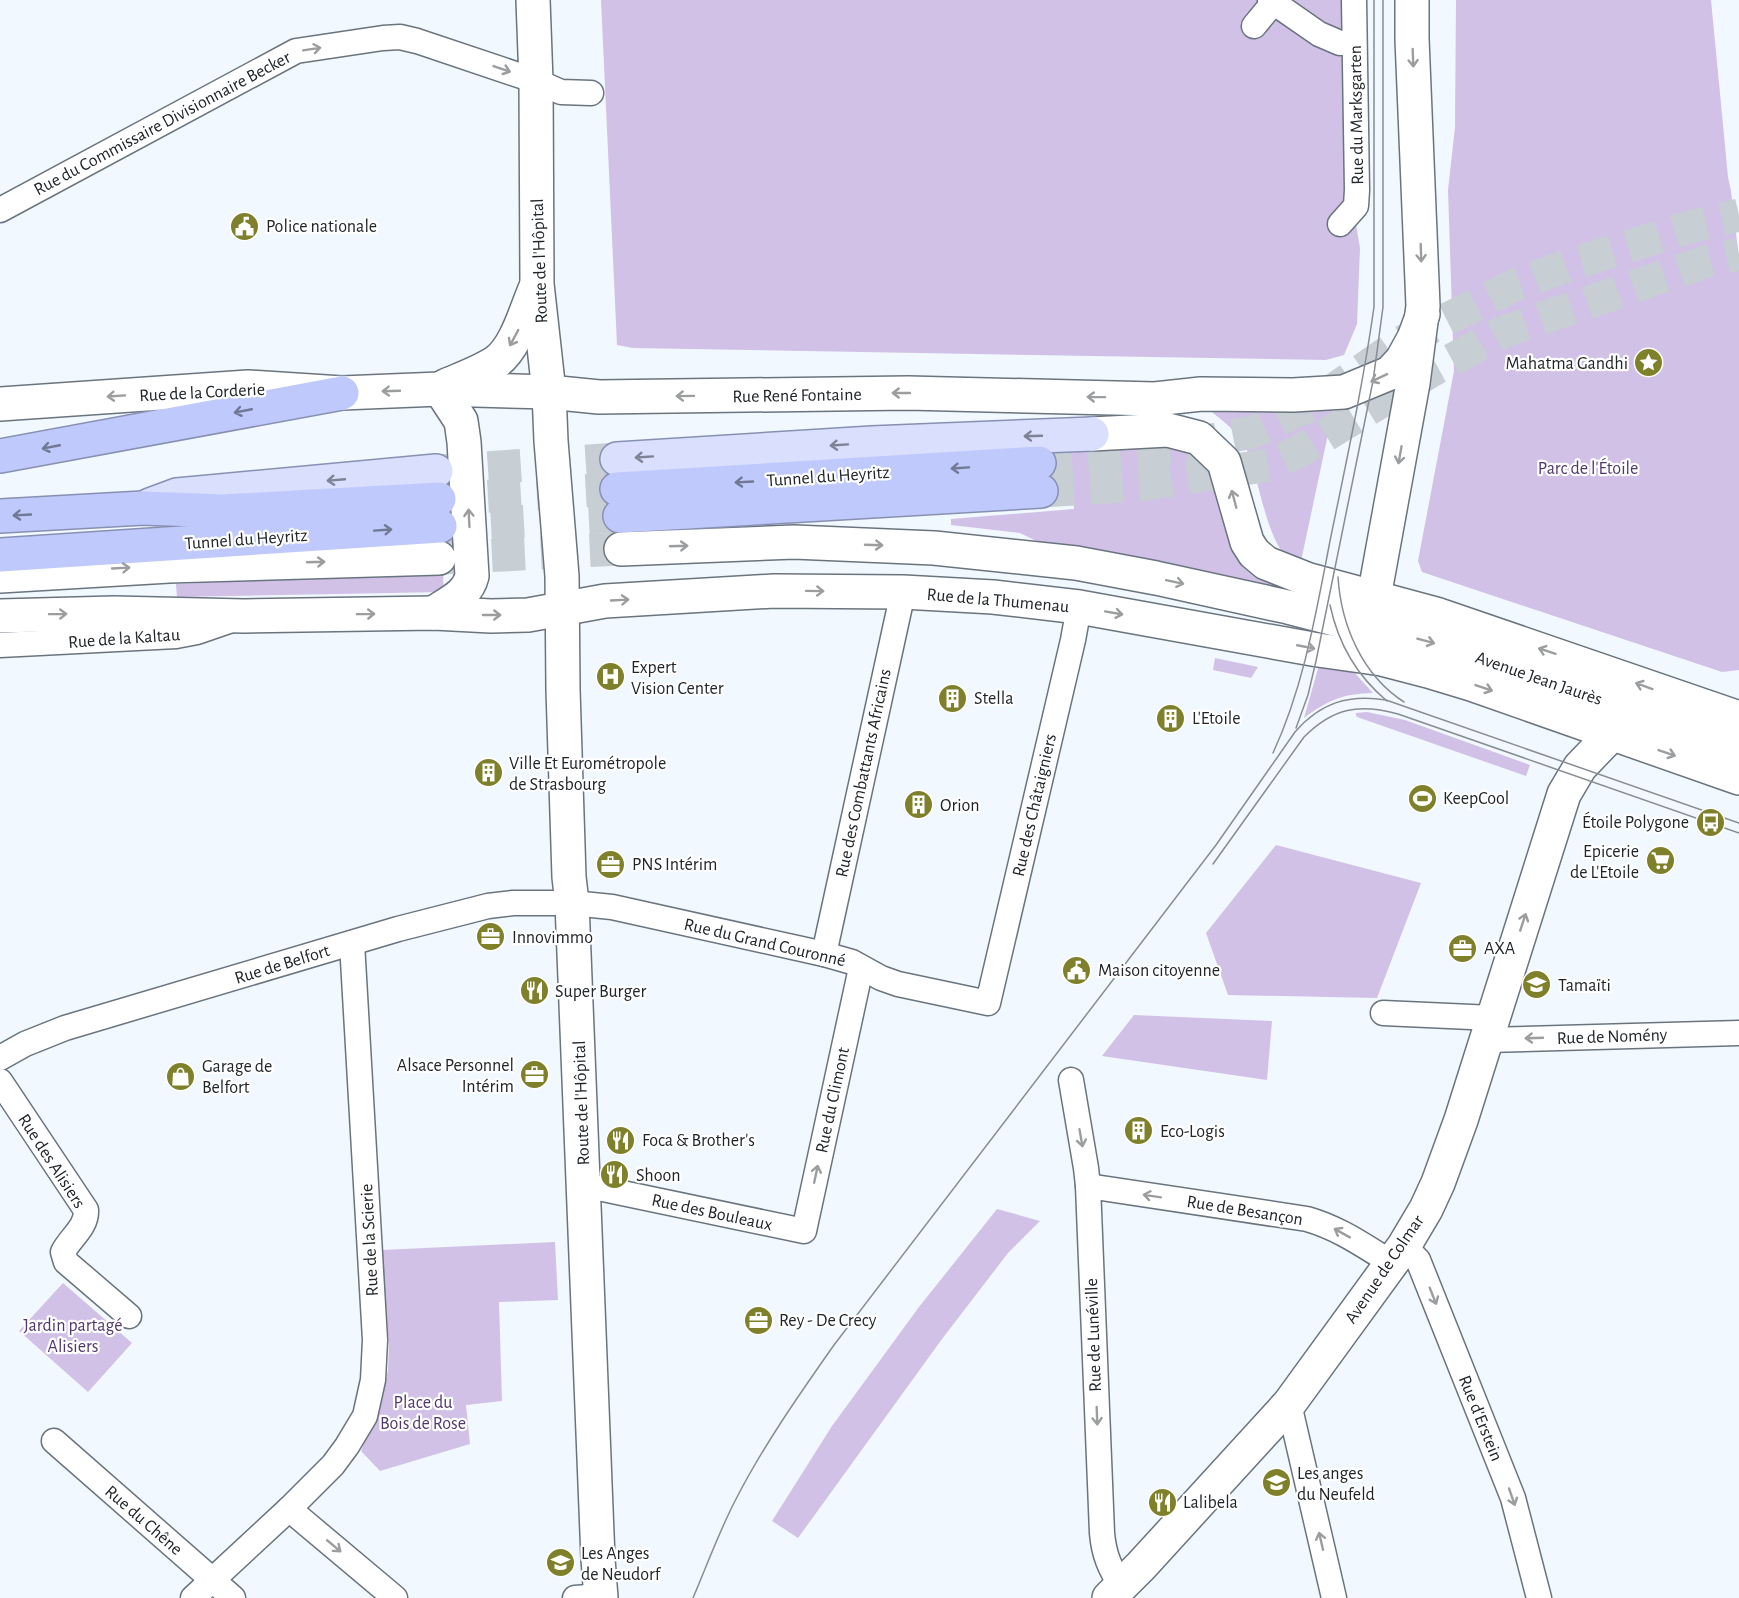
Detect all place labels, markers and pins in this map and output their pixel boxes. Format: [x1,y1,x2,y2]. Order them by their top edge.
public building icon: Police nationale [229,210,261,242]
place label: Police nationale [266,218,377,236]
place icon: Mahatma Gandhi [1633,347,1665,379]
place label: Mahatma Gandhi [1505,355,1628,373]
place label: Expert Vision Center [631,659,724,698]
hospital icon: Expert Vision Center [594,661,626,693]
building icon: Stella [937,682,969,714]
place label: Stella [974,690,1014,708]
building icon: L'Etoile [1155,702,1187,734]
place label: L'Etoile [1192,710,1241,728]
place label: Ville Et Eurométropole de Strasbourg [509,755,666,794]
building icon: Ville Et Eurométropole de Strasbourg [472,757,504,789]
sports icon: KeepCool [1406,782,1438,814]
building icon: Orion [903,789,935,821]
place label: KeepCool [1443,790,1509,808]
place label: Orion [940,797,980,815]
bus stop icon: Étoile Polygone [1694,806,1726,838]
place label: Étoile Polygone [1582,811,1689,832]
place label: Epicerie de L'Etoile [1570,843,1639,882]
supermarket icon: Epicerie de L'Etoile [1644,845,1676,877]
office icon: PNS Intérim [595,848,627,880]
place label: PNS Intérim [632,856,717,874]
office icon: Innovimmo [475,921,507,953]
place label: Innovimmo [512,929,593,947]
office icon: AXA [1447,932,1479,964]
place label: AXA [1484,940,1516,958]
public building icon: Maison citoyenne [1061,954,1093,986]
place label: Maison citoyenne [1098,962,1220,980]
school or university icon: Tamaïti [1521,969,1553,1001]
restaurant icon: Super Burger [518,975,550,1007]
place label: Tamaïti [1558,977,1611,995]
place label: Super Burger [555,983,646,1001]
place label: Alsace Personnel Intérim [397,1057,514,1096]
place label: Garage de Belfort [202,1058,272,1097]
office icon: Alsace Personnel Intérim [519,1059,551,1091]
shop icon: Garage de Belfort [165,1060,197,1092]
building icon: Eco-Logis [1123,1115,1155,1147]
place label: Eco-Logis [1160,1123,1225,1141]
restaurant icon: Foca & Brother's [605,1124,637,1156]
place label: Foca & Brother's [642,1132,755,1150]
restaurant icon: Shoon [599,1159,631,1191]
place label: Shoon [636,1167,680,1185]
office icon: Rey - De Crecy [742,1304,774,1336]
place label: Rey - De Crecy [779,1312,877,1330]
place label: Les anges du Neufeld [1297,1465,1375,1504]
school or university icon: Les anges du Neufeld [1260,1467,1292,1499]
restaurant icon: Lalibela [1146,1486,1178,1518]
place label: Lalibela [1183,1494,1238,1512]
place label: Les Anges de Neudorf [581,1545,662,1584]
school or university icon: Les Anges de Neudorf [544,1547,576,1579]

